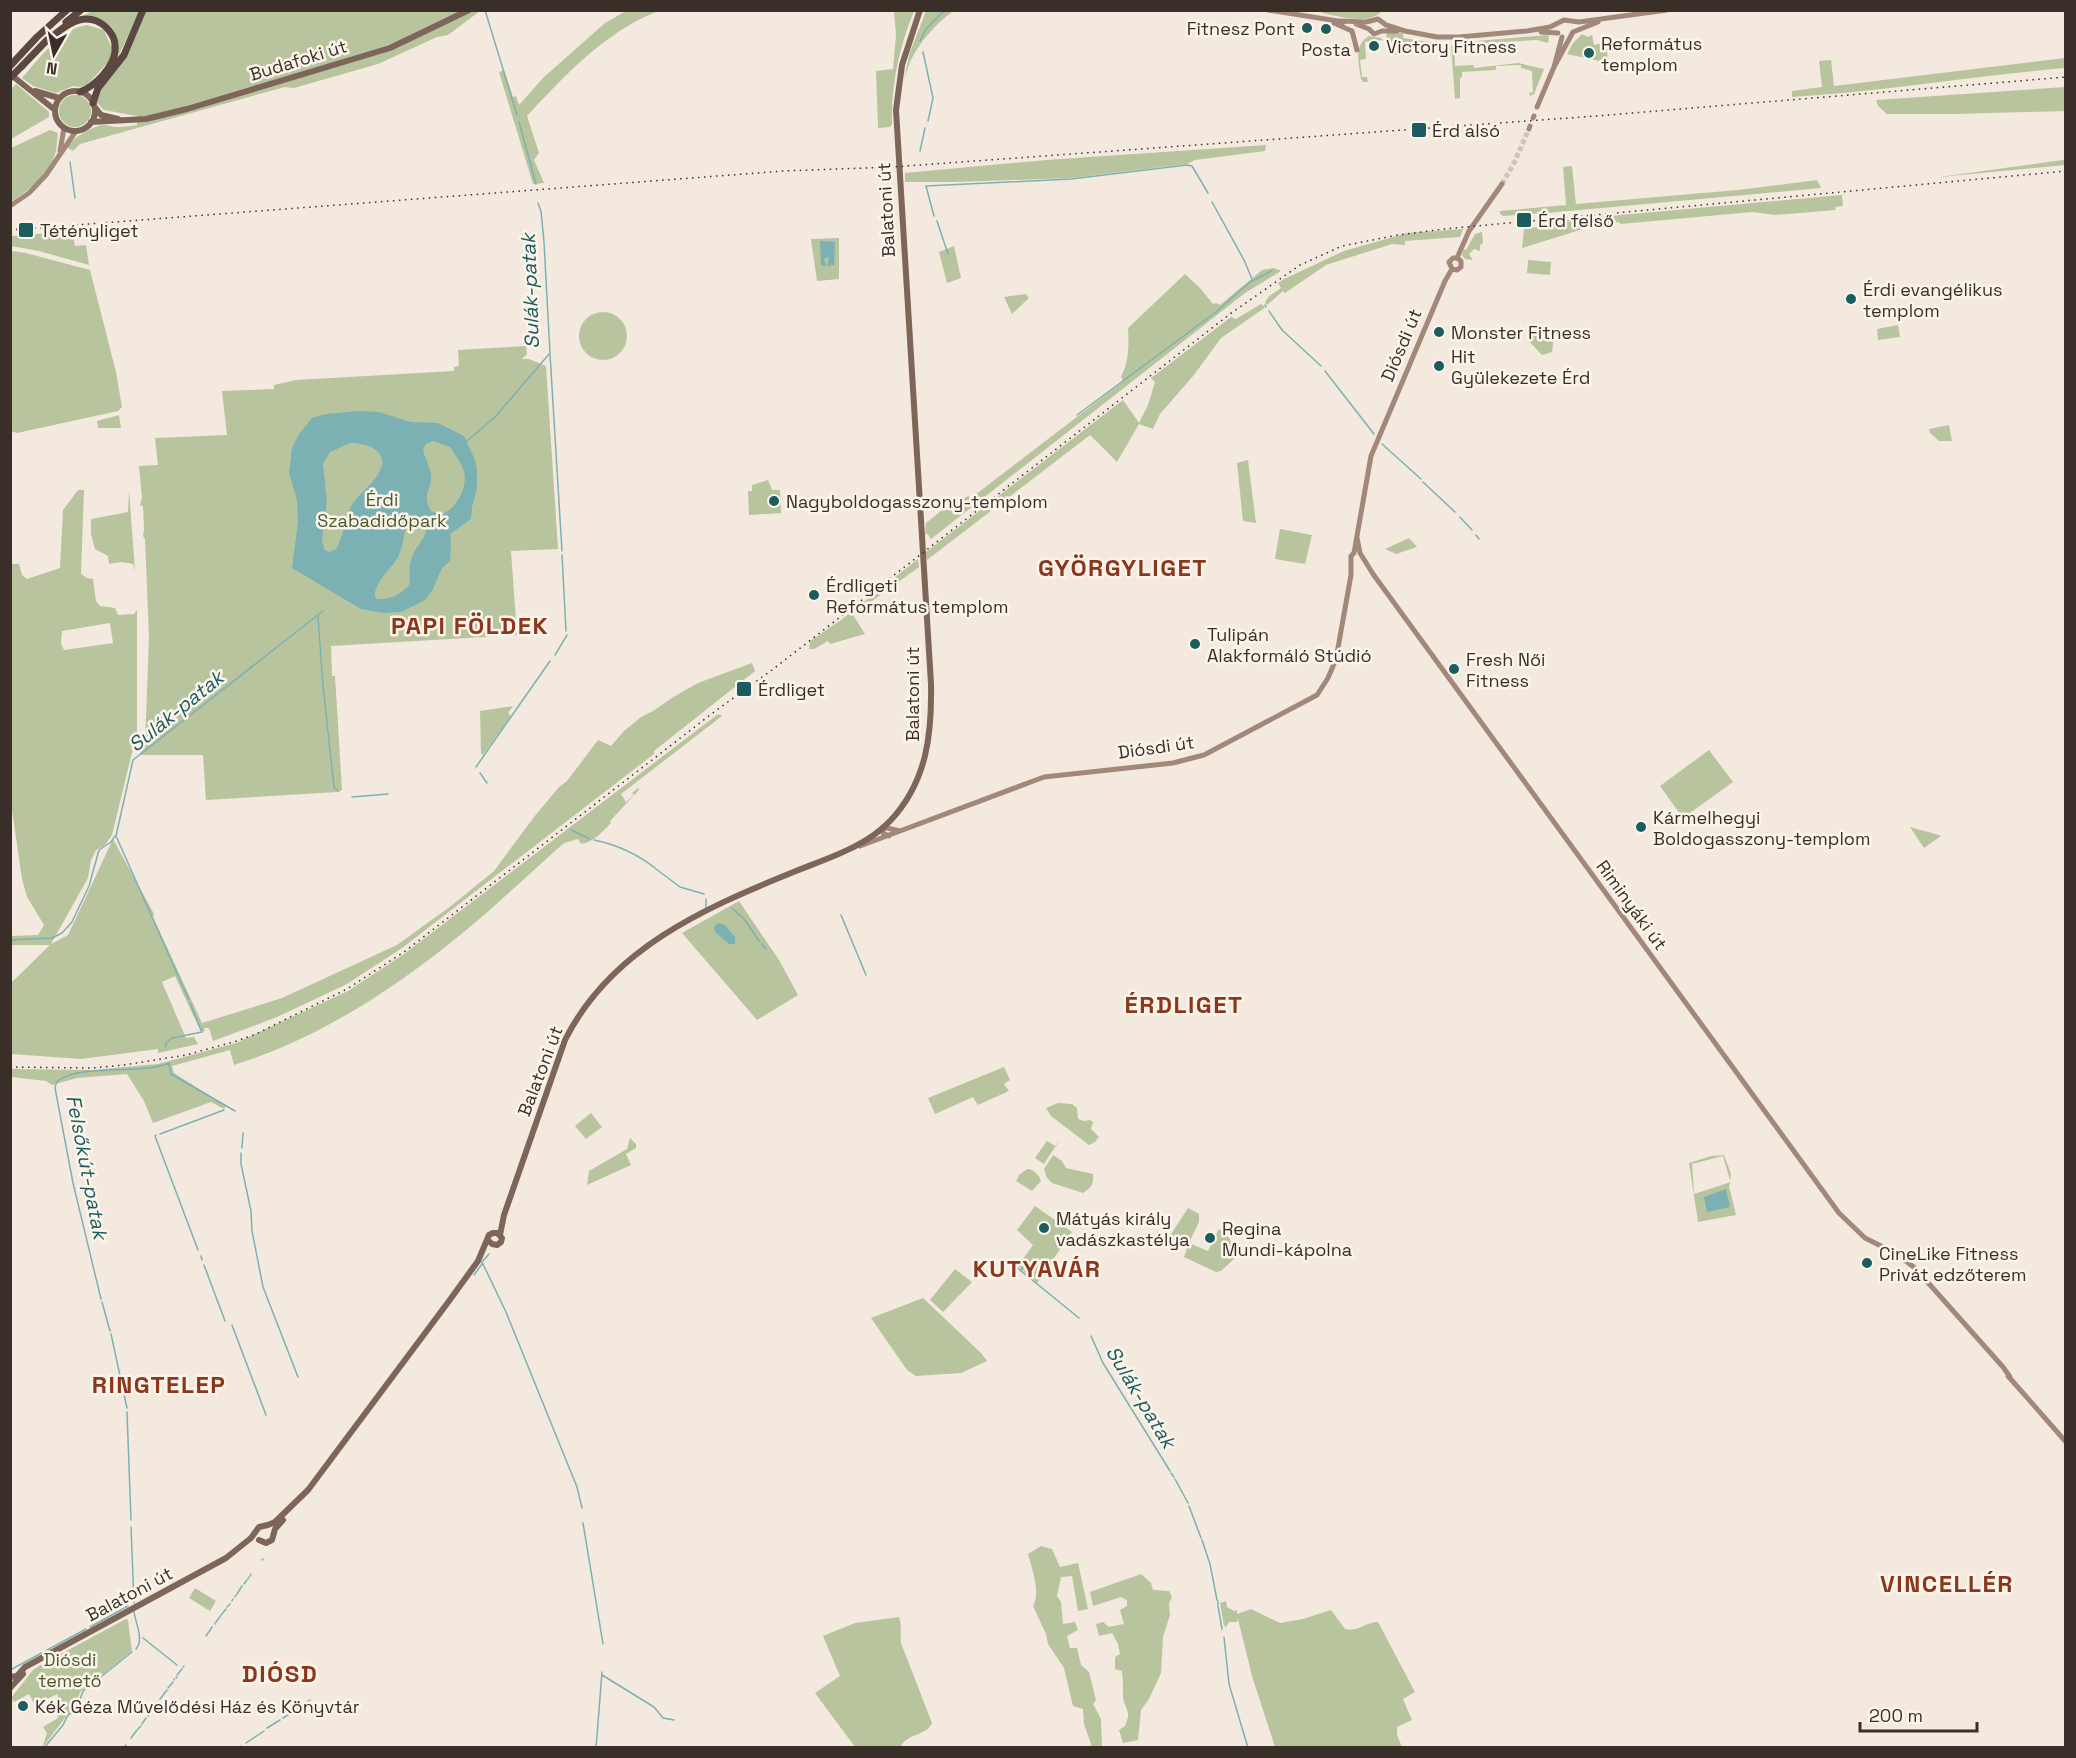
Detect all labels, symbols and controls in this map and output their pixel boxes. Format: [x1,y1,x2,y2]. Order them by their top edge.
place label: Fitnesz Pont [1187,17,1295,40]
marker: Fitnesz Pont [1300,21,1314,35]
marker: Posta [1319,22,1333,36]
north arrow [24,24,84,84]
place label: Református templom [1601,32,1702,76]
street label: Budafoki út [246,34,350,86]
place label: Victory Fitness [1386,35,1517,58]
place label: Posta [1301,38,1351,61]
marker: Victory Fitness [1367,39,1381,53]
marker: Református templom [1582,46,1596,60]
text: N [45,57,59,80]
place label: Érd alsó [1432,119,1500,142]
marker: Érd alsó [1410,121,1428,139]
street label: Balatoni út [872,162,900,258]
place label: Érd felső [1538,209,1614,232]
marker: Érd felső [1515,211,1533,229]
place label: Tétényliget [40,219,139,242]
marker: Tétényliget [17,221,35,239]
water label: Sulák-patak [515,231,545,349]
place label: Érdi evangélikus templom [1863,278,2003,322]
marker: Érdi evangélikus templom [1844,292,1858,306]
street label: Diósdi út [1375,305,1427,385]
place label: Monster Fitness [1451,321,1591,344]
marker: Monster Fitness [1432,325,1446,339]
place label: Hit Gyülekezete Érd [1451,345,1590,389]
marker: Hit Gyülekezete Érd [1432,359,1446,373]
park label: Érdi Szabadidőpark [317,488,447,532]
place label: Nagyboldogasszony-templom [786,490,1048,513]
marker: Nagyboldogasszony-templom [767,494,781,508]
district label: GYÖRGYLIGET [1038,552,1208,583]
place label: Érdligeti Református templom [826,574,1008,618]
marker: Érdligeti Református templom [807,588,821,602]
district label: PAPI FÖLDEK [391,610,549,641]
place label: Tulipán Alakformáló Stúdió [1207,623,1372,667]
marker: Tulipán Alakformáló Stúdió [1188,637,1202,651]
street label: Balatoni út [901,647,924,741]
place label: Fresh Női Fitness [1466,648,1545,692]
marker: Fresh Női Fitness [1447,662,1461,676]
water label: Sulák-patak [123,663,231,757]
place label: Érdliget [758,678,825,701]
marker: Érdliget [735,680,753,698]
street label: Diósdi út [1116,730,1196,764]
place label: Kármelhegyi Boldogasszony-templom [1653,806,1870,850]
marker: Kármelhegyi Boldogasszony-templom [1634,820,1648,834]
street label: Riminyáki út [1592,855,1672,955]
district label: ÉRDLIGET [1124,989,1244,1020]
street label: Balatoni út [512,1023,568,1119]
water label: Felsőkút-patak [60,1093,114,1244]
place label: Mátyás király vadászkastélya [1056,1207,1190,1251]
place label: Regina Mundi-kápolna [1222,1217,1352,1261]
marker: Mátyás király vadászkastélya [1037,1221,1051,1235]
marker: Regina Mundi-kápolna [1203,1231,1217,1245]
place label: CineLike Fitness Privát edzőterem [1879,1242,2026,1286]
district label: KUTYAVÁR [973,1253,1101,1284]
marker: CineLike Fitness Privát edzőterem [1860,1256,1874,1270]
water label: Sulák-patak [1100,1341,1183,1455]
district label: RINGTELEP [92,1369,226,1400]
street label: Balatoni út [82,1562,176,1626]
district label: VINCELLÉR [1880,1568,2014,1599]
park label: Diósdi temető [38,1648,102,1692]
district label: DIÓSD [242,1658,318,1689]
place label: Kék Géza Művelődési Ház és Könyvtár [35,1695,360,1718]
scale bar [1860,1695,1977,1733]
marker: Kék Géza Művelődési Ház és Könyvtár [16,1699,30,1713]
text: 200 m [1869,1704,1923,1727]

